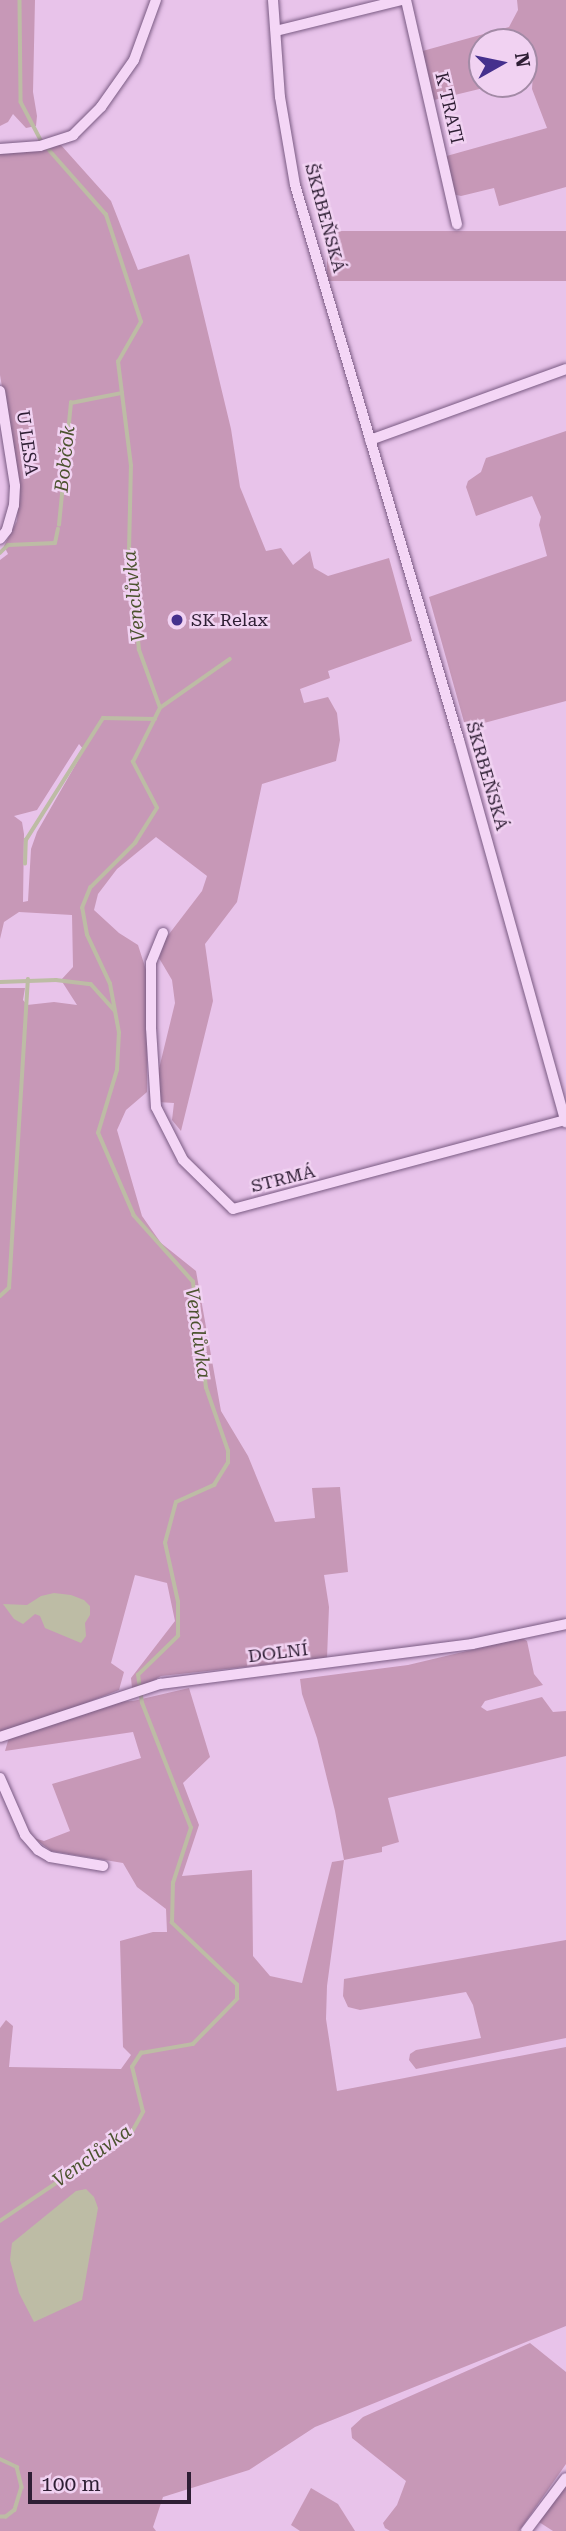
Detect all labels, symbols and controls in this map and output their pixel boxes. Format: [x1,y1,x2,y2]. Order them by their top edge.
north arrow [468,28,538,98]
text: N [510,51,535,69]
street label: K TRATI [430,70,468,146]
street label: ŠKRBEŇSKÁ [300,161,350,275]
street label: U LESA [12,409,42,477]
water label: Bobčok [50,425,80,493]
water label: Venclůvka [118,549,150,643]
place label: SK Relax [191,609,268,631]
marker: SK Relax [169,612,185,628]
street label: ŠKRBEŇSKÁ [461,719,513,833]
street label: STRMÁ [249,1161,317,1197]
water label: Venclůvka [180,1286,216,1380]
street label: DOLNÍ [247,1639,309,1667]
water label: Venclůvka [48,2120,136,2192]
scale bar [32,2458,194,2502]
text: 100 m [41,2472,101,2496]

